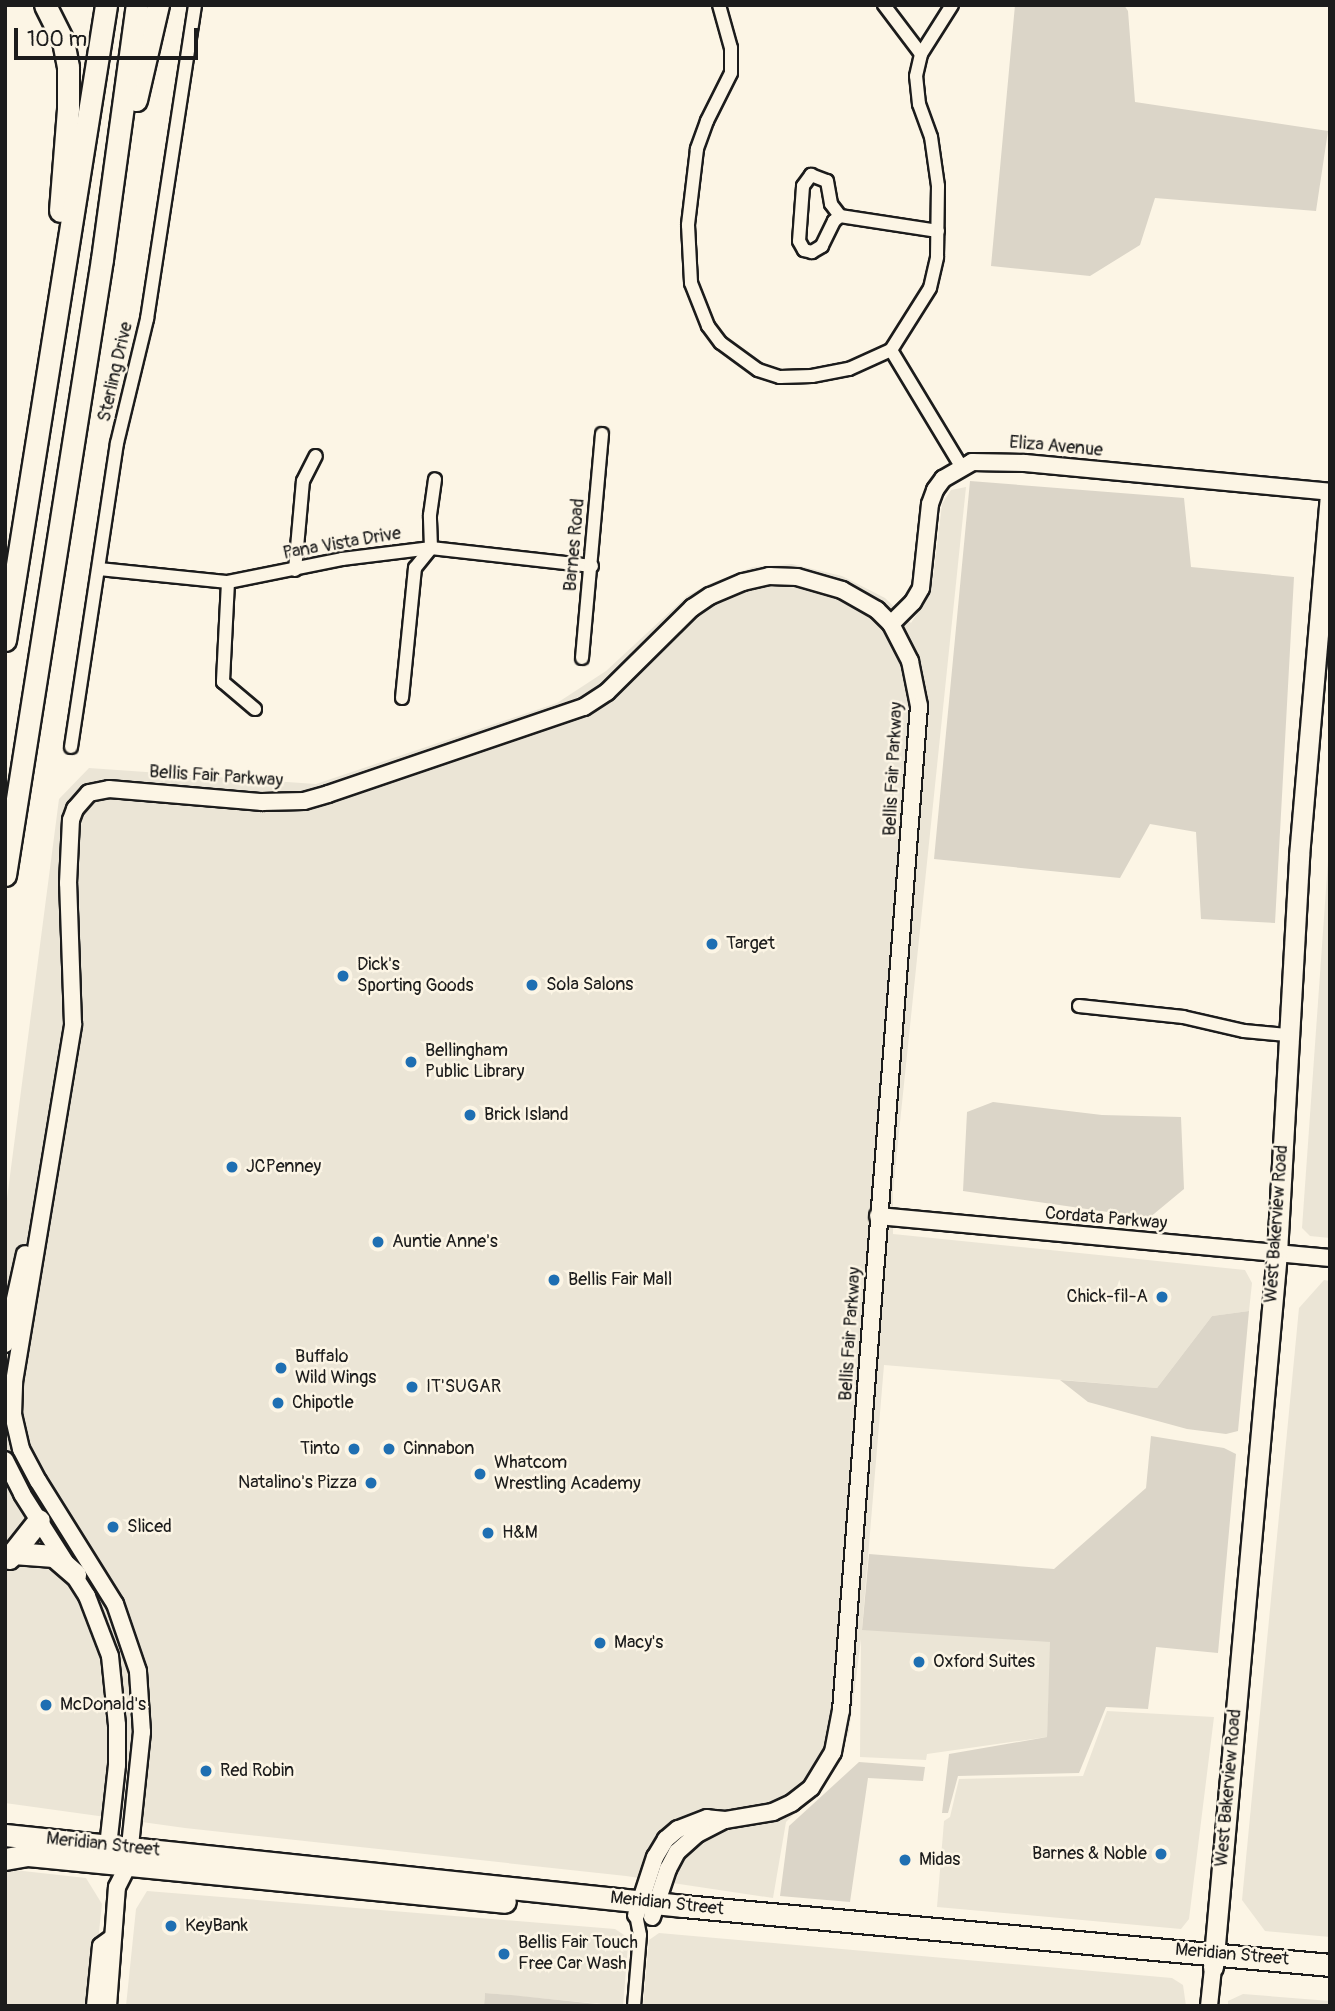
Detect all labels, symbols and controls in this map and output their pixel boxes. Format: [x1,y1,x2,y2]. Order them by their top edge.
scale bar [18,14,201,58]
text: 100 m [27,26,87,53]
street label: Sterling Drive [94,320,138,424]
street label: Eliza Avenue [1008,432,1104,462]
street label: Barnes Road [560,498,590,592]
street label: Pana Vista Drive [281,523,403,565]
street label: Bellis Fair Parkway [880,701,908,837]
street label: Bellis Fair Parkway [148,762,284,792]
place label: Target [726,933,775,955]
marker: Target [704,936,720,952]
place label: Dick's Sporting Goods [357,955,474,998]
marker: Dick's Sporting Goods [335,968,351,984]
place label: Sola Salons [546,974,633,996]
marker: Sola Salons [524,977,540,993]
place label: Bellingham Public Library [425,1041,524,1084]
marker: Bellingham Public Library [403,1054,419,1070]
place label: Brick Island [484,1104,569,1126]
marker: Brick Island [462,1107,478,1123]
street label: West Bakerview Road [1261,1144,1293,1304]
place label: JCPenney [246,1156,321,1178]
marker: JCPenney [224,1159,240,1175]
street label: Cordata Parkway [1044,1203,1168,1235]
place label: Auntie Anne's [392,1231,498,1253]
marker: Auntie Anne's [370,1234,386,1250]
street label: Bellis Fair Parkway [836,1266,866,1402]
place label: Bellis Fair Mall [568,1269,672,1291]
marker: Bellis Fair Mall [546,1272,562,1288]
place label: Chick-fil-A [1067,1286,1148,1308]
marker: Chick-fil-A [1154,1289,1170,1305]
place label: Buffalo Wild Wings [295,1347,376,1390]
marker: Buffalo Wild Wings [273,1360,289,1376]
place label: IT'SUGAR [426,1376,501,1398]
marker: IT'SUGAR [404,1379,420,1395]
place label: Chipotle [292,1392,354,1414]
marker: Chipotle [270,1395,286,1411]
place label: Tinto [300,1438,340,1460]
place label: Cinnabon [403,1438,474,1460]
marker: Tinto [346,1441,362,1457]
marker: Cinnabon [381,1441,397,1457]
place label: Whatcom Wrestling Academy [494,1453,641,1496]
marker: Whatcom Wrestling Academy [472,1466,488,1482]
place label: Natalino's Pizza [238,1472,357,1494]
marker: Natalino's Pizza [363,1475,379,1491]
place label: Sliced [127,1516,172,1538]
marker: Sliced [105,1519,121,1535]
place label: H&M [502,1522,538,1544]
marker: H&M [480,1525,496,1541]
place label: Macy's [614,1632,663,1654]
marker: Macy's [592,1635,608,1651]
place label: Oxford Suites [933,1651,1035,1673]
marker: Oxford Suites [911,1654,927,1670]
place label: McDonald's [60,1694,146,1716]
marker: McDonald's [38,1697,54,1713]
street label: West Bakerview Road [1211,1708,1247,1868]
place label: Red Robin [220,1760,294,1782]
marker: Red Robin [198,1763,214,1779]
street label: Meridian Street [45,1828,161,1862]
place label: Barnes & Noble [1032,1843,1147,1865]
marker: Barnes & Noble [1153,1846,1169,1862]
place label: Midas [919,1849,960,1871]
marker: Midas [897,1852,913,1868]
street label: Meridian Street [609,1887,725,1921]
place label: KeyBank [185,1915,248,1937]
marker: KeyBank [163,1918,179,1934]
place label: Bellis Fair Touch Free Car Wash [518,1933,638,1976]
street label: Meridian Street [1174,1939,1290,1971]
marker: Bellis Fair Touch Free Car Wash [496,1946,512,1962]

